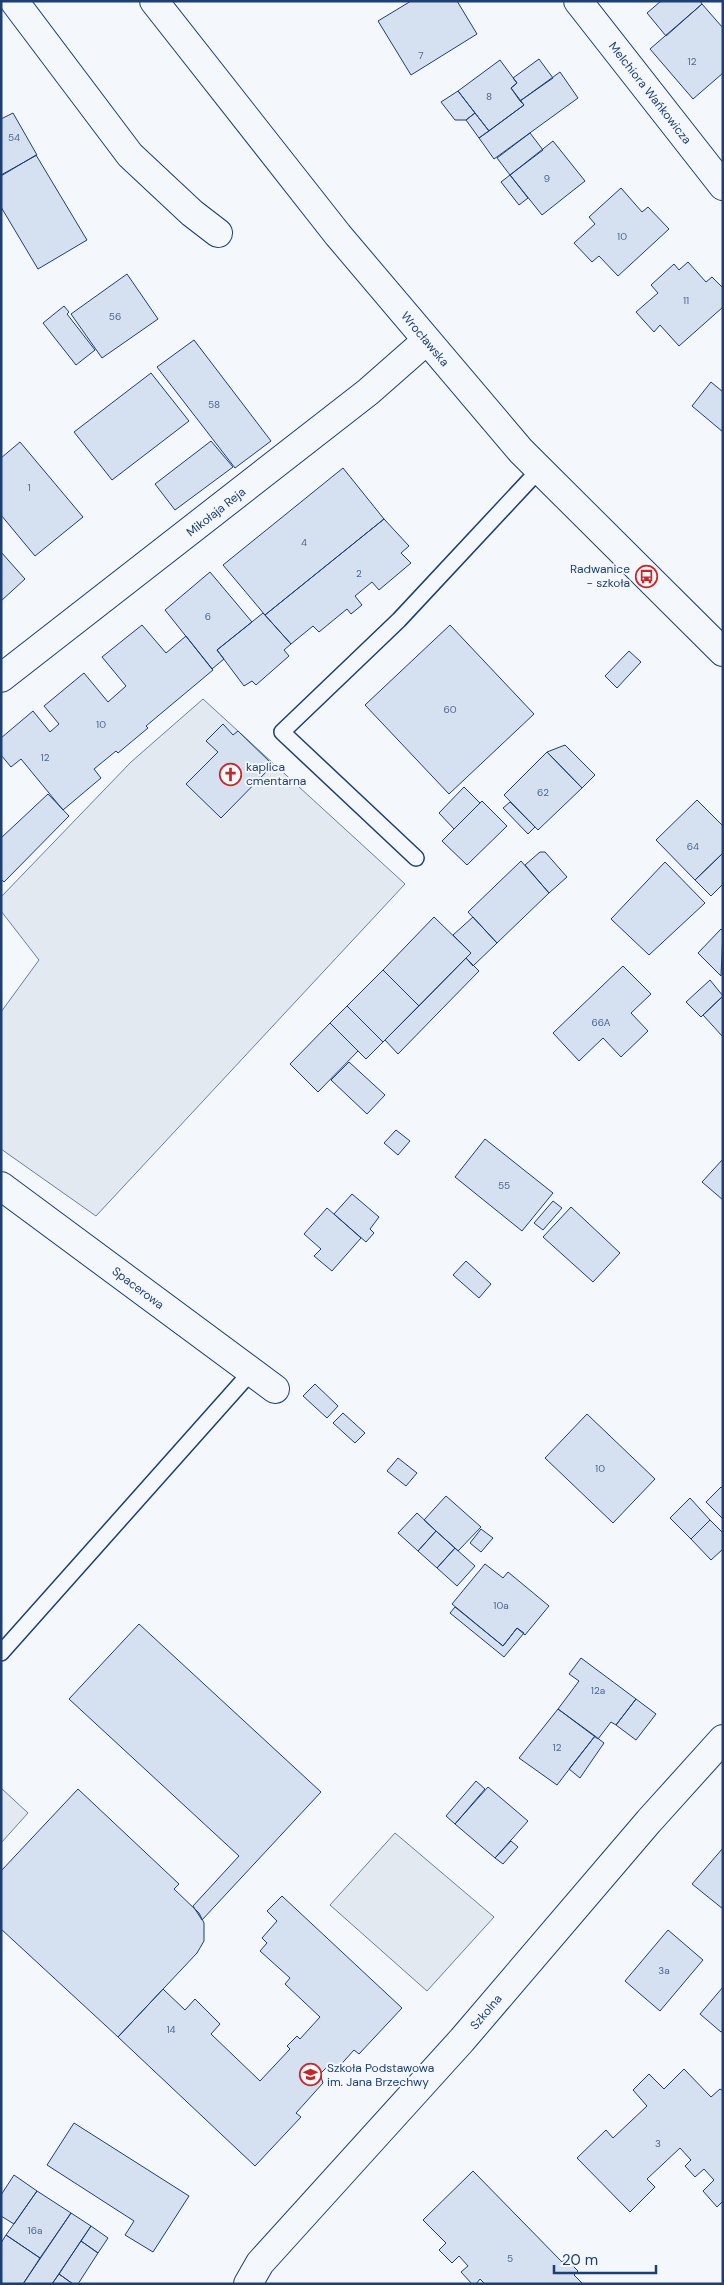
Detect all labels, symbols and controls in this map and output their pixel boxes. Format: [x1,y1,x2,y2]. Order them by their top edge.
street label: Melchiora Wańkowicza [605,39,695,147]
house number: 7 [418,49,424,62]
house number: 12 [688,55,697,68]
house number: 8 [486,90,492,103]
house number: 54 [8,131,20,144]
house number: 9 [544,172,550,185]
house number: 10 [617,230,627,243]
house number: 11 [683,294,689,307]
street label: Wrocławska [397,308,453,370]
house number: 56 [109,310,121,323]
house number: 58 [208,398,220,411]
house number: 1 [27,481,31,494]
street label: Mikołaja Reja [183,484,249,540]
house number: 4 [301,536,307,549]
place label: Radwanice - szkoła [570,561,630,591]
bus stop icon: Radwanice - szkoła [634,564,658,588]
house number: 2 [356,567,362,580]
house number: 6 [205,610,211,623]
house number: 60 [443,703,457,716]
house number: 10 [96,718,106,731]
house number: 12 [41,751,50,764]
place label: kaplica cmentarna [246,759,306,789]
church icon: kaplica cmentarna [218,762,242,786]
house number: 62 [537,786,549,799]
house number: 64 [687,840,699,853]
house number: 66A [592,1016,611,1029]
house number: 55 [498,1179,510,1192]
street label: Spacerowa [109,1263,167,1313]
house number: 10 [595,1462,605,1475]
house number: 10a [493,1599,509,1612]
house number: 12a [591,1684,605,1697]
house number: 12 [553,1741,562,1754]
house number: 3a [658,1964,670,1977]
street label: Szkolna [467,1991,505,2033]
house number: 14 [166,2023,176,2036]
place label: Szkoła Podstawowa im. Jana Brzechwy [327,2060,434,2090]
school or university icon: Szkoła Podstawowa im. Jana Brzechwy [299,2063,323,2087]
house number: 3 [655,2137,661,2150]
house number: 16a [28,2224,42,2237]
scale bar [554,2242,656,2274]
text: 20 m [562,2250,598,2270]
house number: 5 [507,2252,513,2265]

